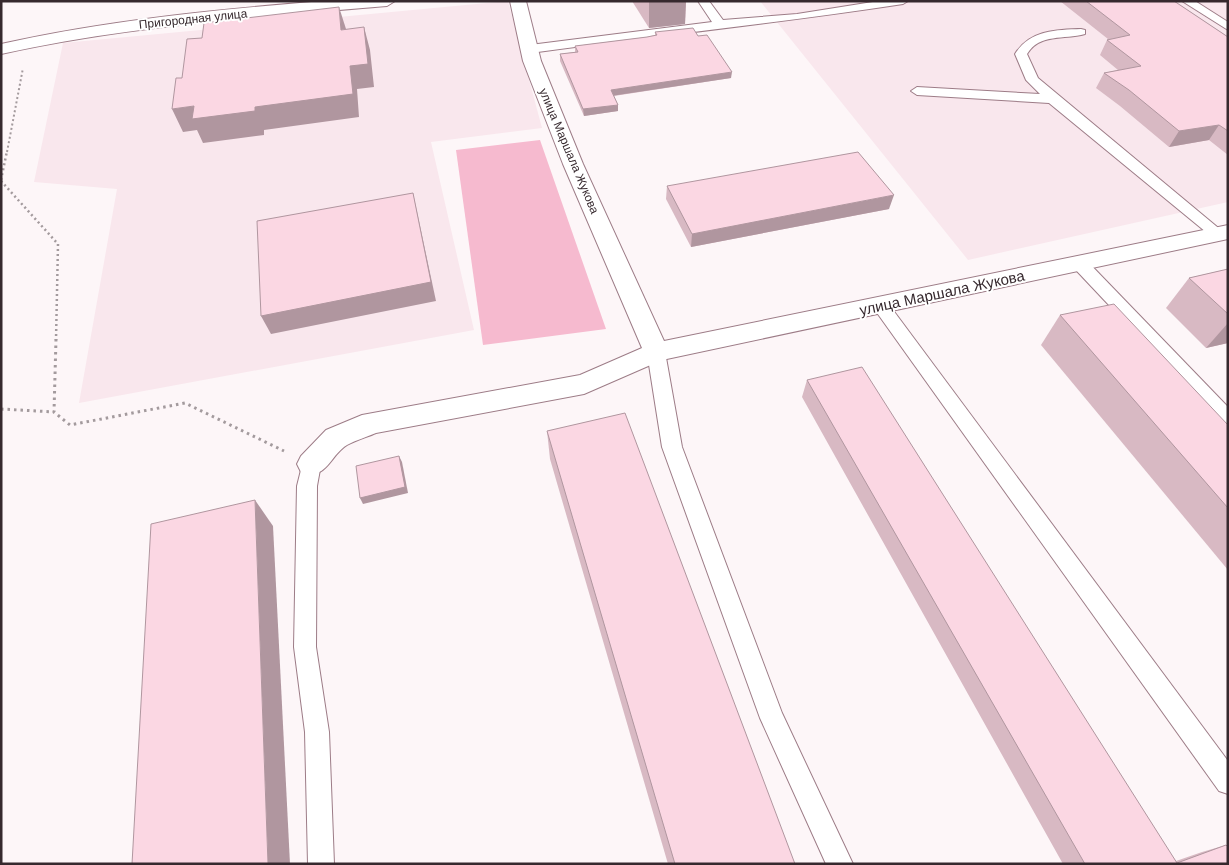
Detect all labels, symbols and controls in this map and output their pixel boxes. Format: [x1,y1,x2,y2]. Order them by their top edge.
street label: Пригородная улица [138,5,248,33]
street label: улица Маршала Жукова [535,86,603,216]
street label: улица Маршала Жукова [858,266,1027,320]

